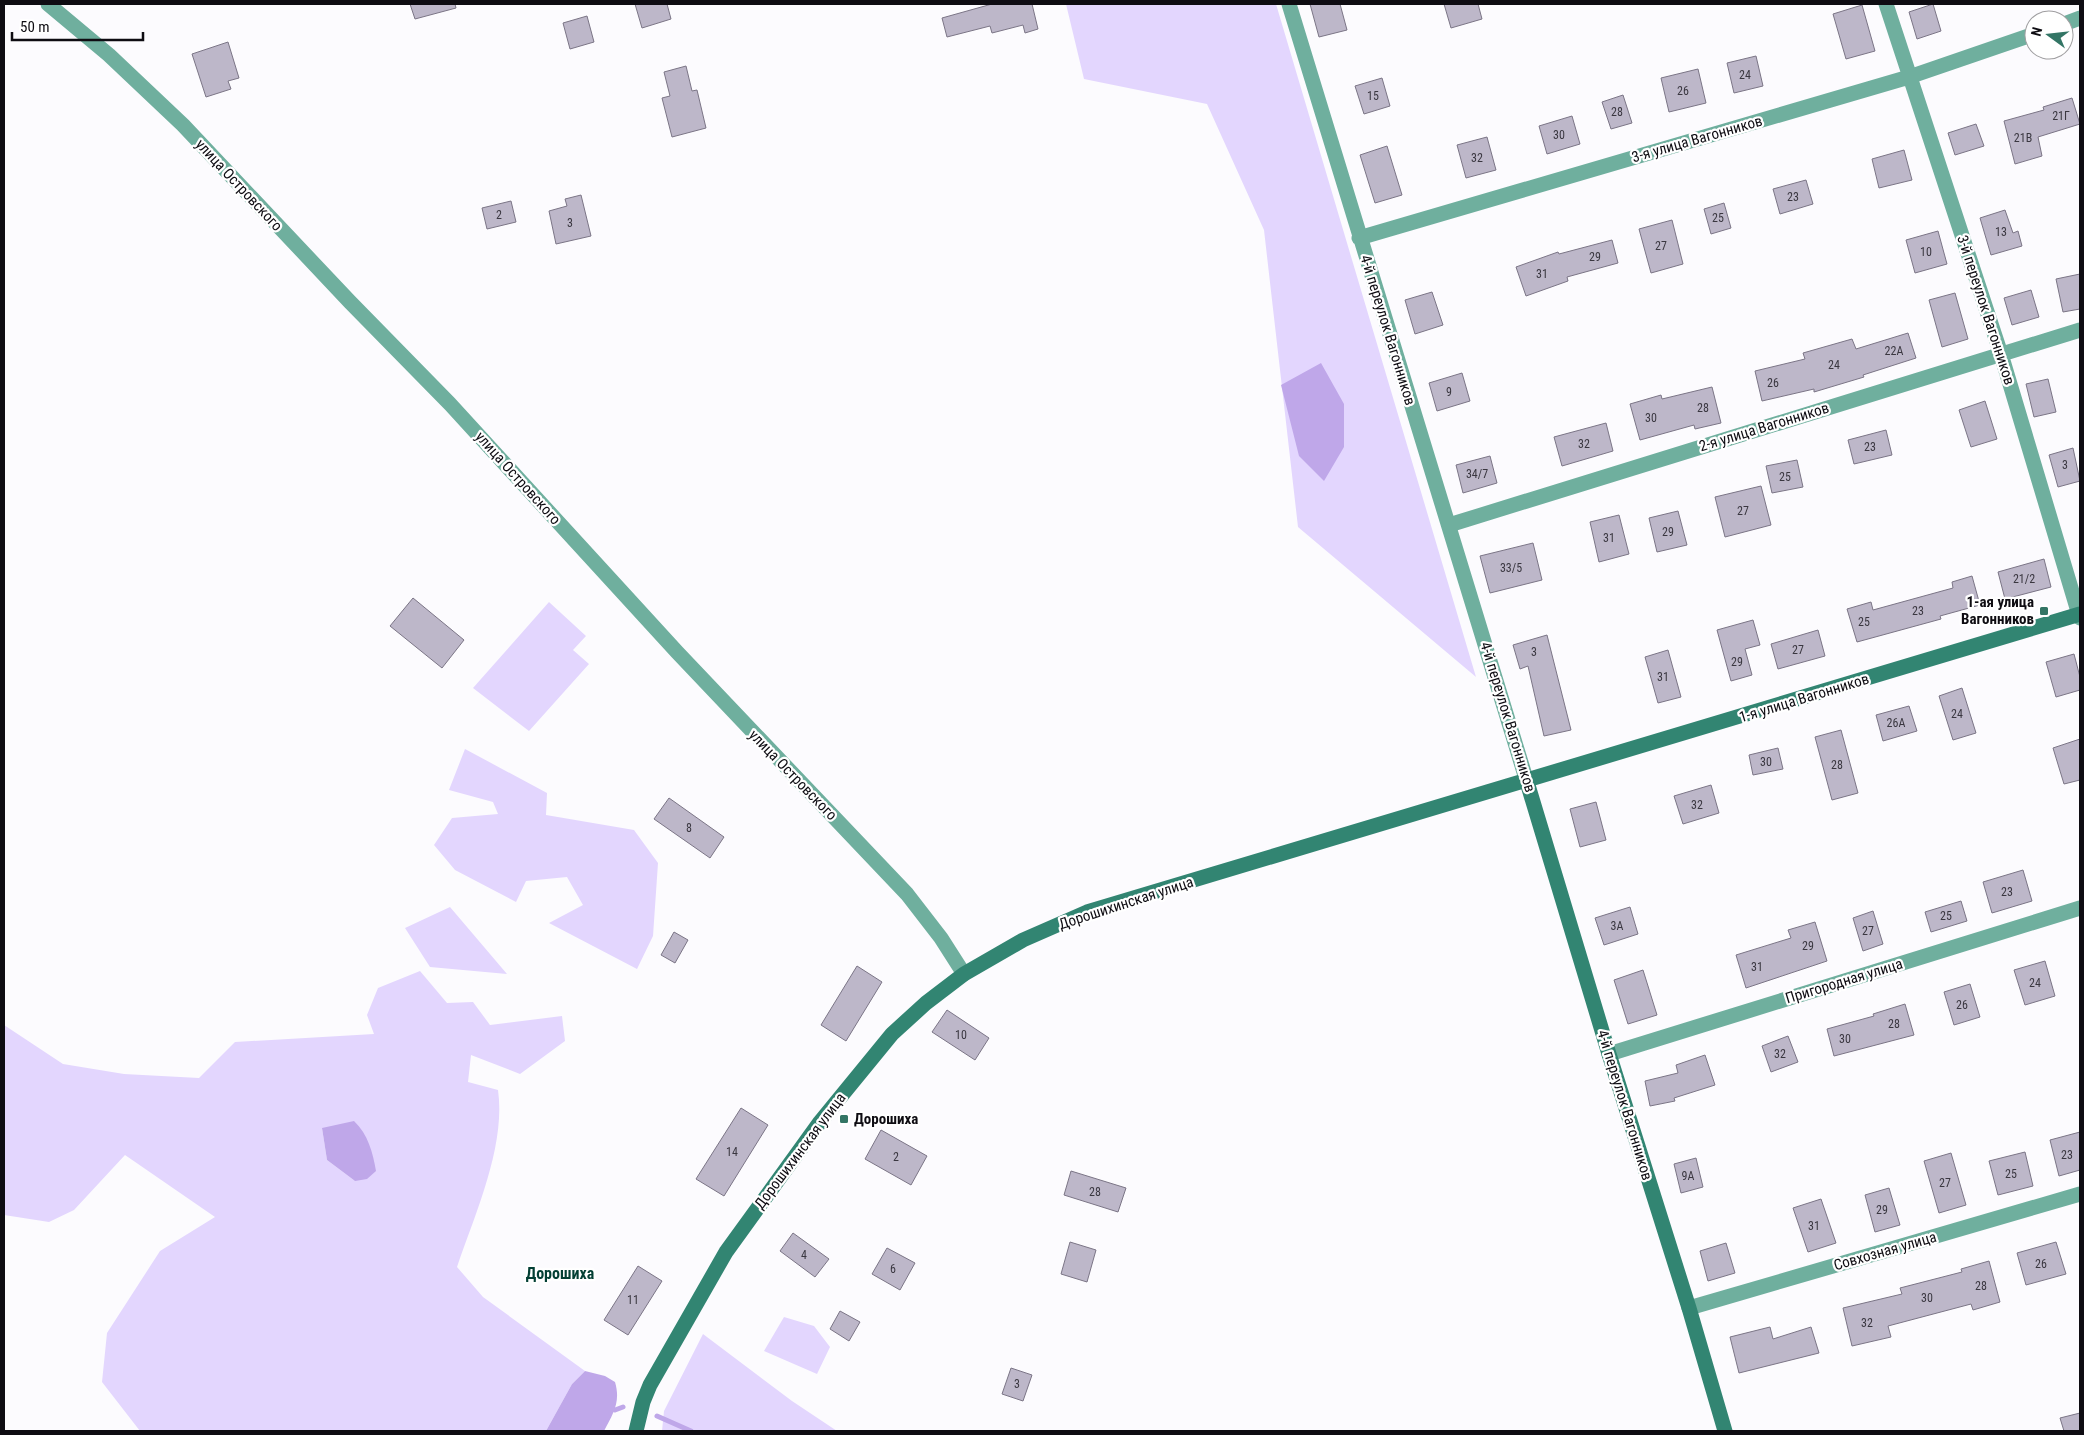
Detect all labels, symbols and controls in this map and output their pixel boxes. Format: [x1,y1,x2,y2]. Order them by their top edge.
scale bar [12,10,144,42]
north arrow [2024,10,2074,60]
text: 50 m [20,18,50,36]
text: N [2028,25,2045,38]
house number: 24 [1739,68,1751,82]
house number: 26 [1677,84,1689,98]
house number: 15 [1367,89,1379,103]
house number: 28 [1611,105,1623,119]
house number: 21Г [2052,109,2070,123]
street label: 3-я улица Вагонников [1630,112,1764,166]
house number: 30 [1553,128,1565,142]
house number: 21В [2014,131,2032,145]
street label: улица Островского [192,135,286,235]
house number: 32 [1471,151,1483,165]
house number: 23 [1787,190,1799,204]
house number: 2 [496,208,502,222]
house number: 25 [1712,211,1724,225]
house number: 3 [567,216,573,230]
house number: 13 [1995,225,2007,239]
street label: 3-й переулок Вагонников [1953,233,2019,387]
house number: 27 [1655,239,1667,253]
house number: 10 [1920,245,1932,259]
house number: 29 [1589,250,1601,264]
street label: 4-й переулок Вагонников [1357,253,1419,407]
house number: 31 [1536,267,1548,281]
house number: 22А [1885,344,1903,358]
house number: 24 [1828,358,1840,372]
house number: 26 [1767,376,1779,390]
house number: 9 [1446,385,1452,399]
street label: 2-я улица Вагонников [1697,399,1831,455]
house number: 28 [1697,401,1709,415]
house number: 30 [1645,411,1657,425]
street label: улица Островского [471,428,565,528]
house number: 32 [1578,437,1590,451]
house number: 23 [1864,440,1876,454]
house number: 3 [2062,458,2068,472]
house number: 34/7 [1466,467,1488,481]
house number: 25 [1779,470,1791,484]
house number: 27 [1737,504,1749,518]
house number: 29 [1662,525,1674,539]
house number: 31 [1603,531,1615,545]
house number: 33/5 [1500,561,1522,575]
house number: 21/2 [2013,572,2035,586]
place label: 1-ая улица Вагонников [1961,593,2034,628]
house number: 23 [1912,604,1924,618]
marker: 1-ая улица Вагонников [2038,605,2050,617]
house number: 25 [1858,615,1870,629]
street label: 4-й переулок Вагонников [1477,640,1539,794]
house number: 27 [1792,643,1804,657]
house number: 3 [1531,645,1537,659]
house number: 29 [1731,655,1743,669]
house number: 31 [1657,670,1669,684]
street label: 1-я улица Вагонников [1737,670,1871,726]
house number: 24 [1951,707,1963,721]
house number: 26А [1887,716,1905,730]
street label: улица Островского [745,726,841,824]
house number: 30 [1760,755,1772,769]
house number: 28 [1831,758,1843,772]
house number: 32 [1691,798,1703,812]
house number: 8 [686,821,692,835]
street label: Дорошихинская улица [1056,873,1196,933]
house number: 23 [2001,885,2013,899]
house number: 25 [1940,909,1952,923]
house number: 3А [1611,919,1624,933]
house number: 27 [1862,924,1874,938]
house number: 29 [1802,939,1814,953]
street label: Пригородная улица [1783,955,1905,1007]
house number: 31 [1751,960,1763,974]
house number: 24 [2029,976,2041,990]
house number: 26 [1956,998,1968,1012]
house number: 28 [1888,1017,1900,1031]
house number: 10 [955,1028,967,1042]
street label: 4-й переулок Вагонников [1594,1028,1656,1182]
house number: 30 [1839,1032,1851,1046]
house number: 32 [1774,1047,1786,1061]
street label: Дорошихинская улица [750,1089,850,1213]
place label: Дорошиха [854,1110,918,1128]
marker: Дорошиха [838,1113,850,1125]
house number: 14 [726,1145,738,1159]
house number: 23 [2061,1148,2073,1162]
house number: 2 [893,1150,899,1164]
house number: 25 [2005,1167,2017,1181]
house number: 9А [1682,1169,1695,1183]
house number: 27 [1939,1176,1951,1190]
house number: 28 [1089,1185,1101,1199]
house number: 29 [1876,1203,1888,1217]
house number: 31 [1808,1219,1820,1233]
street label: Совхозная улица [1832,1228,1938,1274]
house number: 4 [801,1248,807,1262]
house number: 26 [2035,1257,2047,1271]
house number: 6 [890,1262,896,1276]
district label: Дорошиха [526,1264,595,1283]
house number: 28 [1975,1279,1987,1293]
house number: 30 [1921,1291,1933,1305]
house number: 11 [627,1293,639,1307]
house number: 32 [1861,1316,1873,1330]
house number: 3 [1014,1377,1020,1391]

